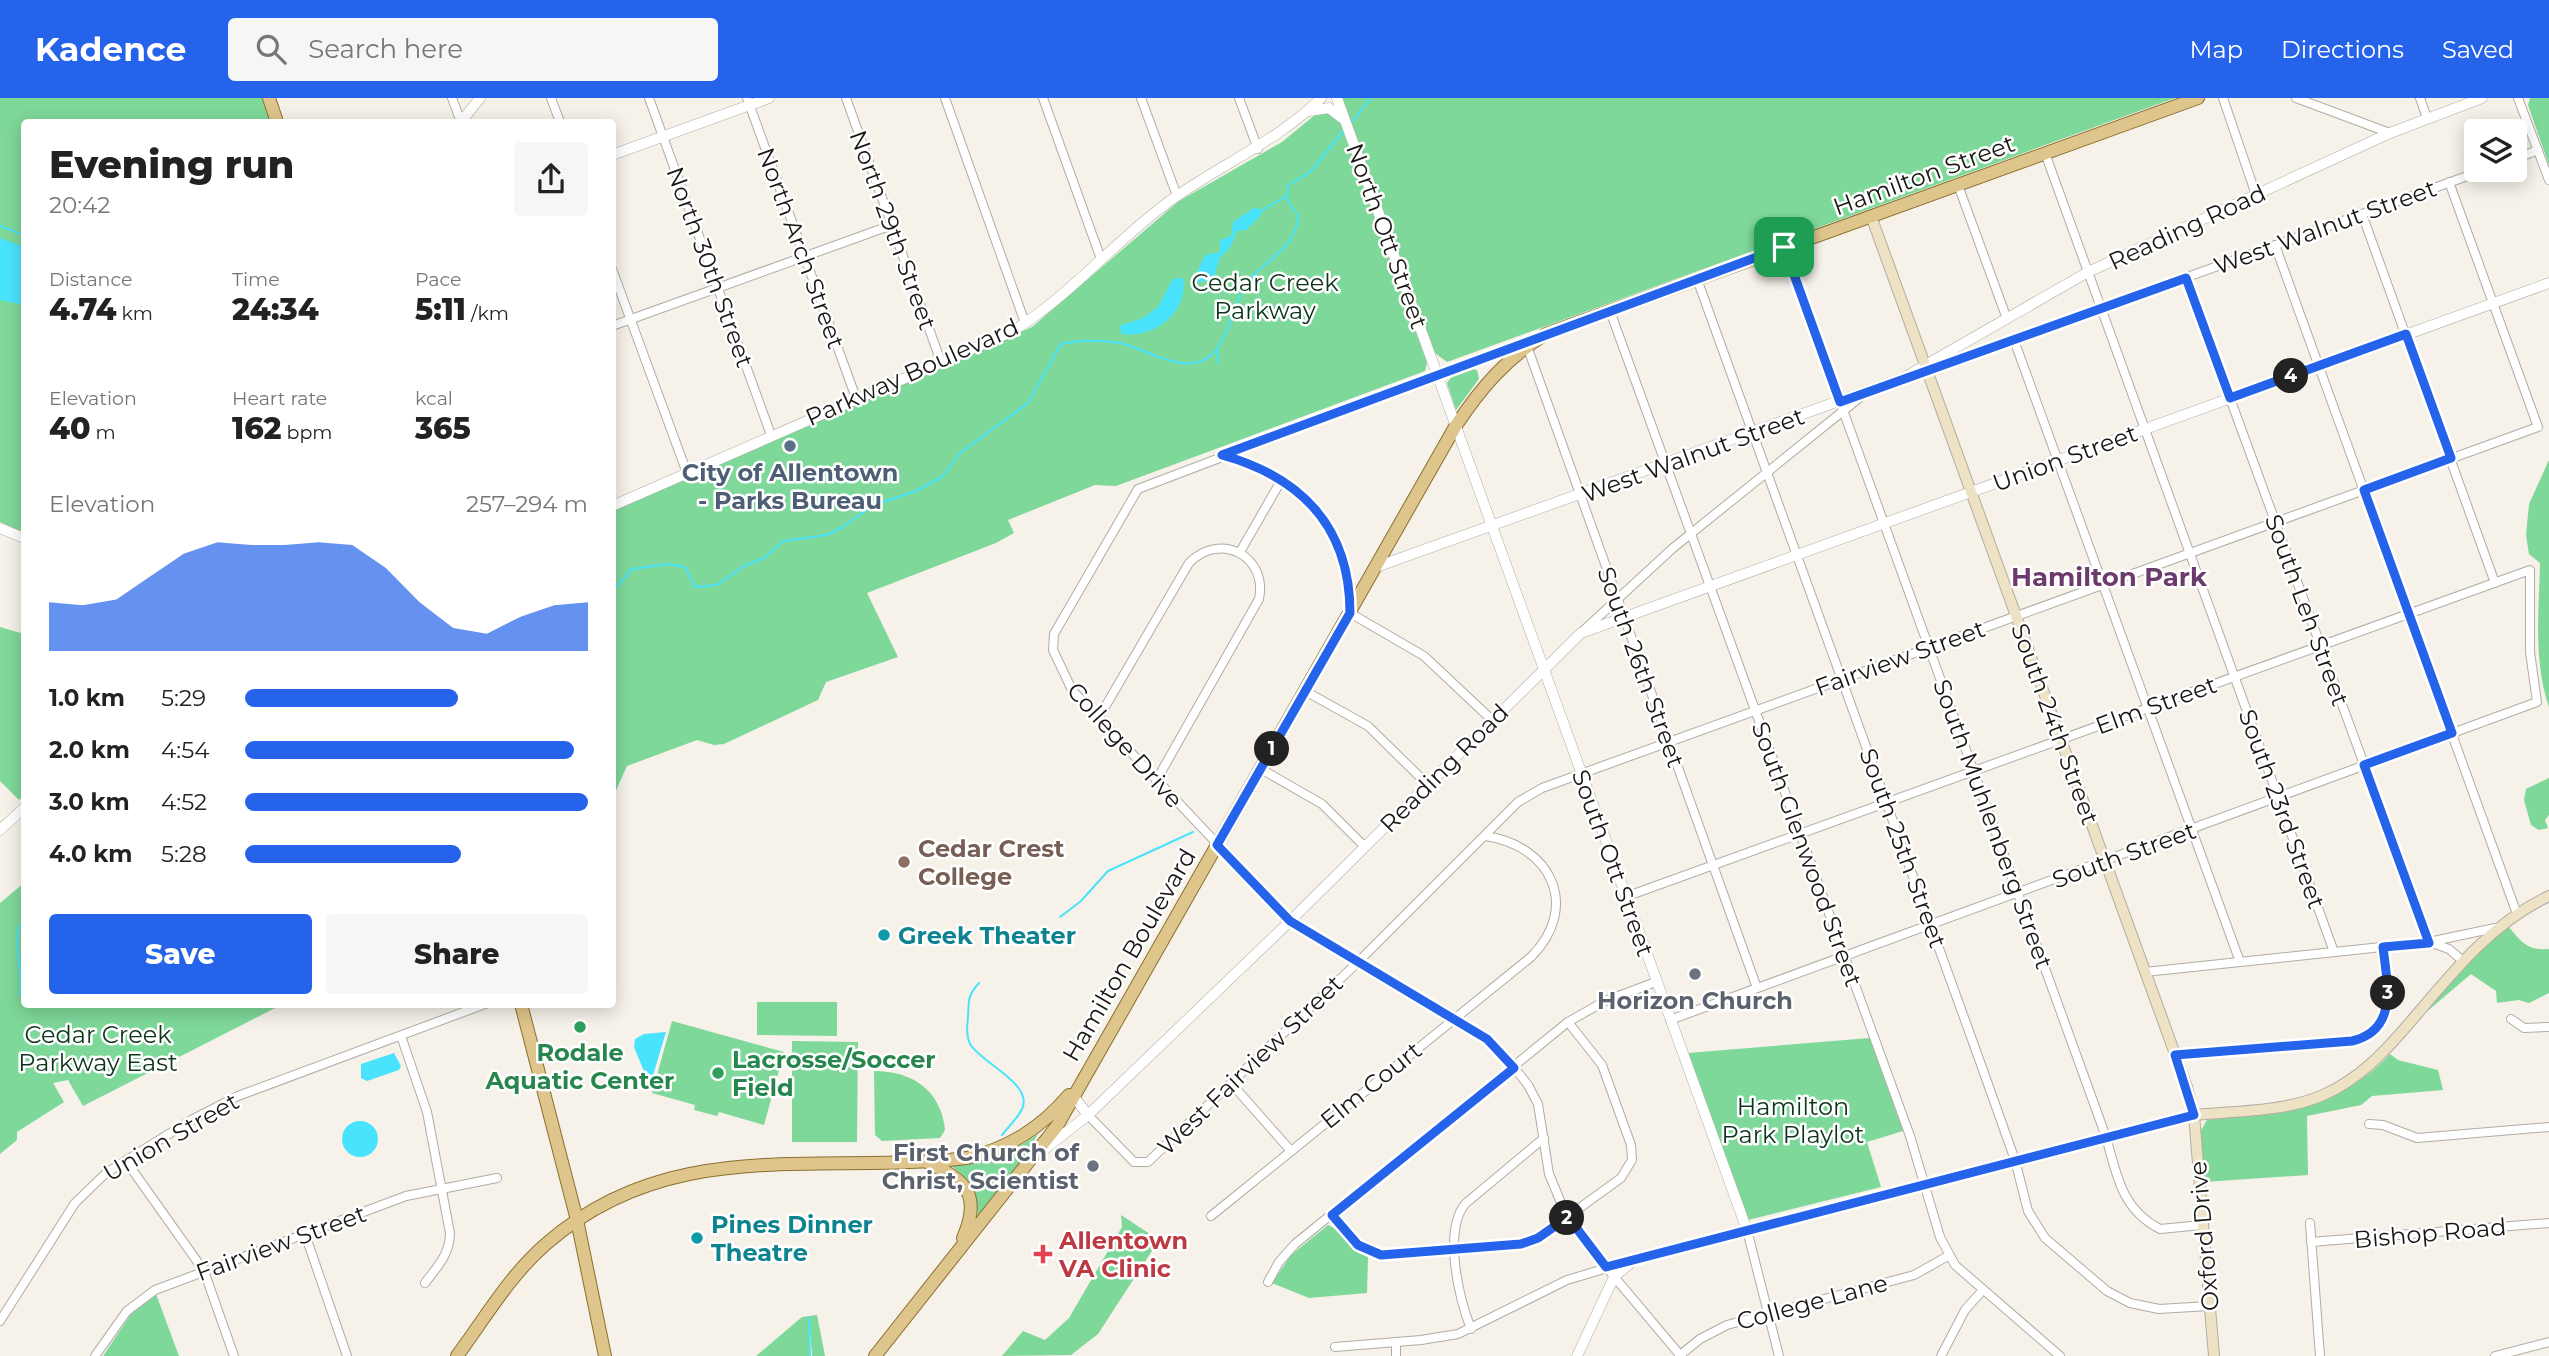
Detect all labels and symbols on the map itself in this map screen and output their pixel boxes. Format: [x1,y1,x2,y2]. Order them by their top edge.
street label: North 29th Street [843,126,943,334]
street label: Hamilton Street [1829,129,2019,221]
street label: North Ott Street [1340,139,1434,333]
street label: North Arch Street [751,144,851,353]
street label: North 30th Street [660,163,760,371]
street label: West Walnut Street [2210,173,2440,281]
street label: Reading Road [2104,178,2270,276]
pin [1754,217,1814,277]
park label: Cedar Creek Parkway [1192,268,1339,325]
street label: Parkway Boulevard [801,312,1023,432]
pin: 4 [2274,358,2308,394]
street label: West Walnut Street [1578,401,1808,509]
street label: Union Street [1989,418,2142,498]
marker: City of Allentown - Parks Bureau [782,438,798,454]
place label: City of Allentown - Parks Bureau [682,458,898,515]
street label: South Leh Street [2259,510,2355,710]
district label: Hamilton Park [2011,561,2208,593]
street label: South 26th Street [1591,563,1691,771]
street label: Fairview Street [1811,614,1989,702]
street label: South 24th Street [2005,619,2105,829]
street label: Elm Street [2091,670,2221,740]
street label: South Muhlenberg Street [1927,675,2059,973]
street label: College Drive [1061,676,1189,814]
street label: Reading Road [1374,698,1514,838]
street label: South 23rd Street [2232,705,2332,913]
street label: South Glenwood Street [1746,718,1869,991]
pin: 1 [1254,732,1290,766]
street label: South 25th Street [1853,744,1953,952]
street label: South Ott Street [1566,766,1660,960]
street label: South Street [2048,816,2200,894]
place label: Cedar Crest College [918,834,1065,891]
street label: Hamilton Boulevard [1056,843,1202,1067]
marker: Cedar Crest College [896,854,912,870]
place label: Greek Theater [898,921,1076,950]
marker: Greek Theater [876,927,892,943]
marker: Horizon Church [1687,966,1703,982]
street label: West Fairview Street [1151,969,1349,1161]
pin: 3 [2370,976,2406,1010]
place label: Horizon Church [1597,986,1793,1015]
marker: Rodale Aquatic Center [572,1019,588,1035]
park label: Cedar Creek Parkway East [18,1020,178,1077]
street label: Elm Court [1315,1035,1428,1135]
place label: Rodale Aquatic Center [485,1038,674,1095]
place label: Lacrosse/Soccer Field [732,1045,936,1102]
marker: Lacrosse/Soccer Field [710,1065,726,1081]
street label: Union Street [98,1086,244,1188]
park label: Hamilton Park Playlot [1722,1092,1865,1149]
place label: First Church of Christ, Scientist [882,1138,1081,1195]
marker: First Church of Christ, Scientist [1085,1158,1101,1174]
street label: Oxford Drive [2183,1160,2225,1312]
street label: Fairview Street [192,1199,370,1287]
pin: 2 [1550,1200,1584,1236]
place label: Pines Dinner Theatre [711,1210,873,1267]
street label: Bishop Road [2353,1212,2507,1254]
place label: Allentown VA Clinic [1058,1226,1188,1283]
marker: Pines Dinner Theatre [689,1230,705,1246]
marker: Allentown VA Clinic [1033,1244,1053,1264]
street label: College Lane [1733,1268,1891,1336]

